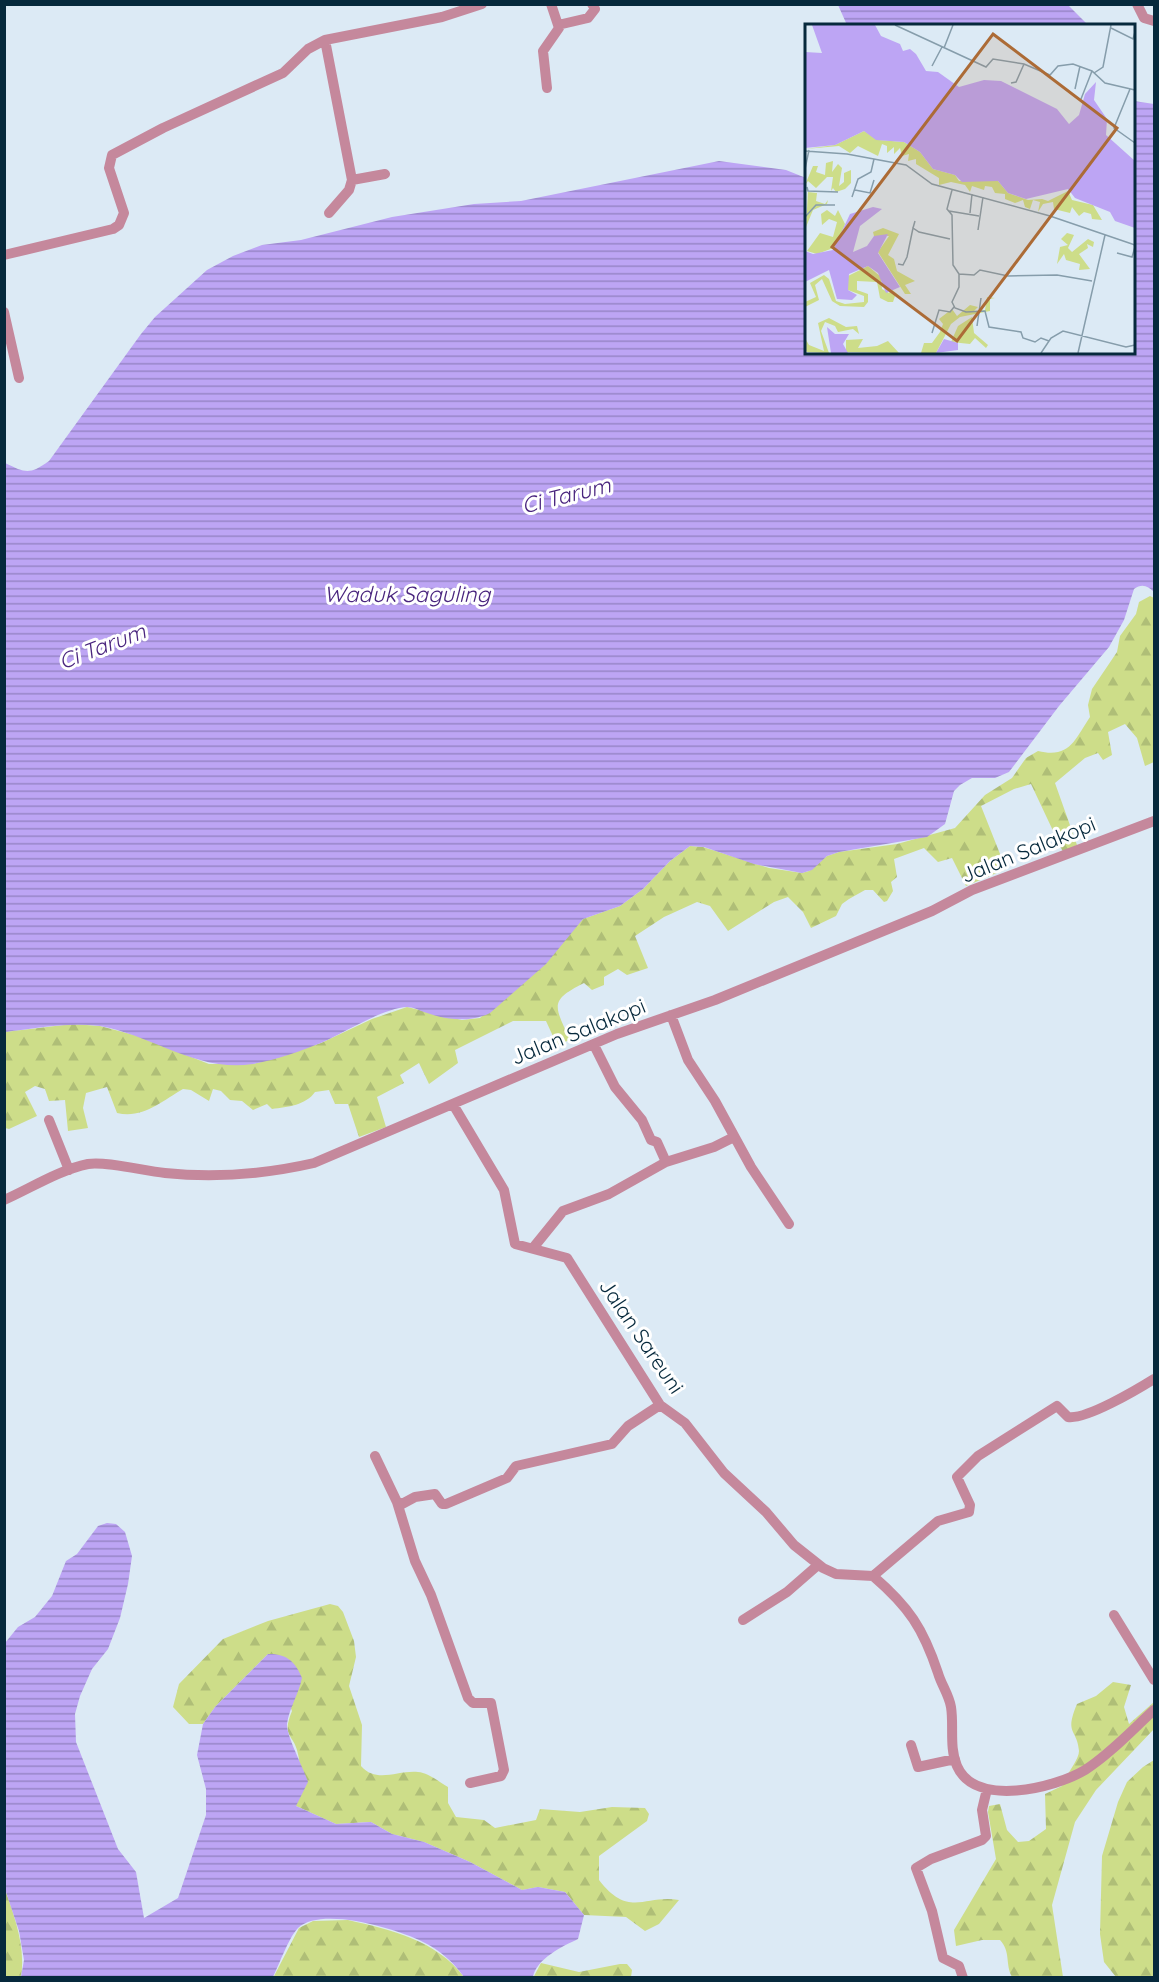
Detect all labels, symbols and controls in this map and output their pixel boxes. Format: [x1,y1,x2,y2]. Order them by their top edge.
inset map [805,24,1135,354]
water label: Ci Tarum [519,470,614,520]
water label: Waduk Saguling [324,580,491,608]
water label: Ci Tarum [55,616,150,675]
street label: Jalan Salakopi [957,810,1099,888]
street label: Jalan Salakopi [507,992,649,1070]
street label: Jalan Sareuni [594,1274,690,1398]

